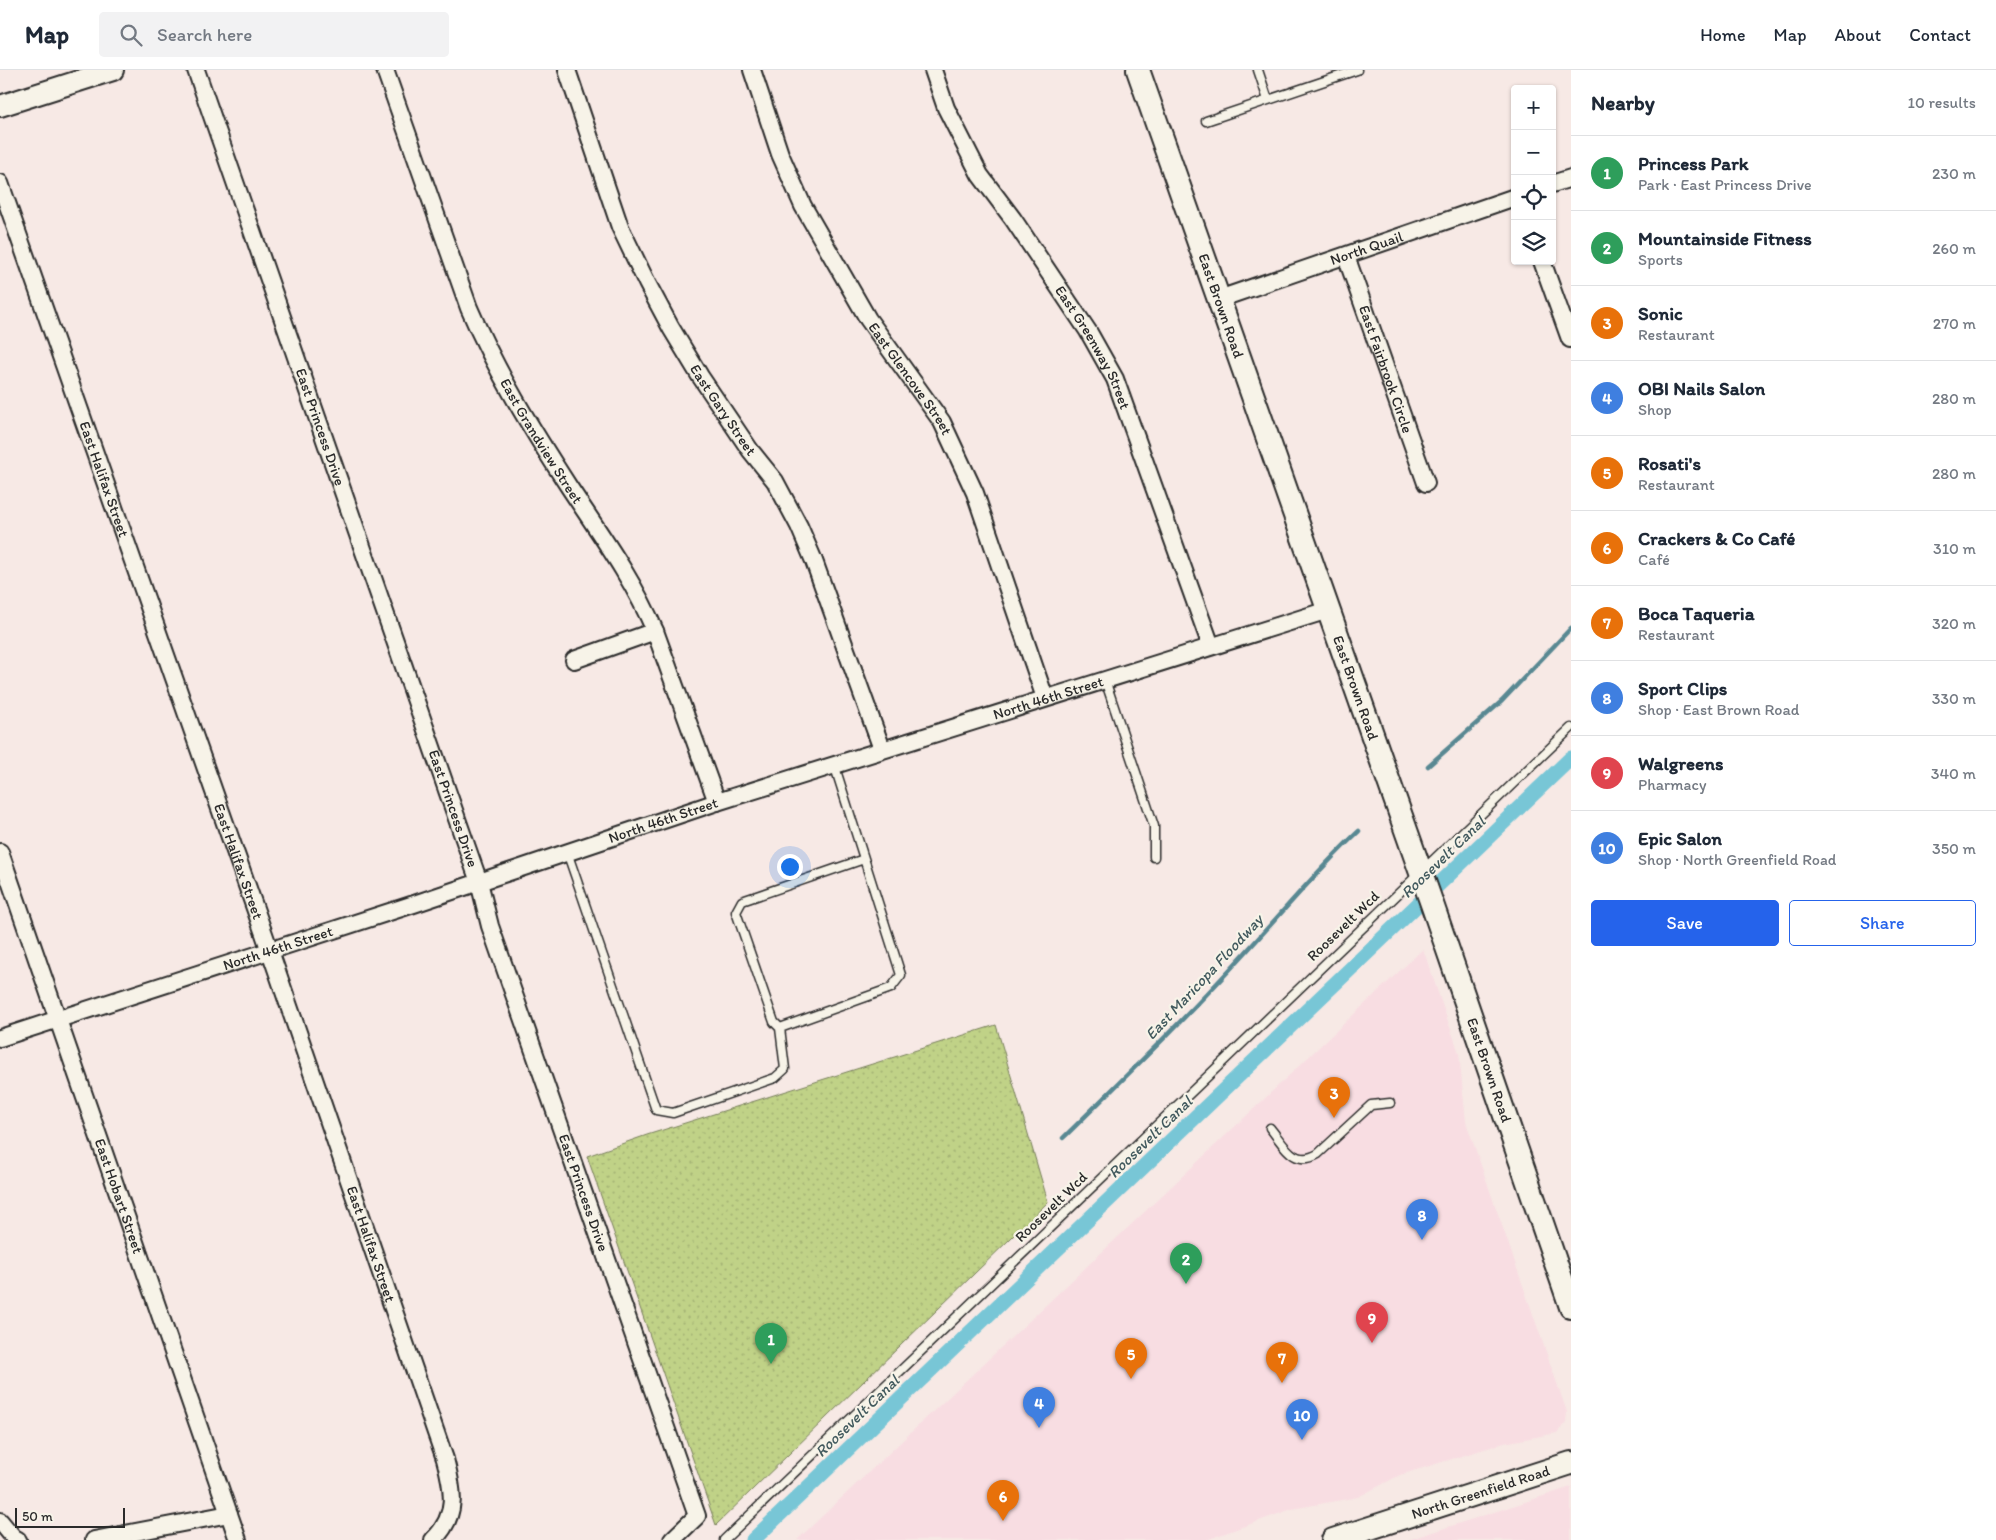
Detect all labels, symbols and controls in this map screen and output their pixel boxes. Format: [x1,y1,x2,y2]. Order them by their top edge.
search box [99,12,449,57]
text: Map [25,20,69,49]
icon: search [117,21,145,49]
text: Search here [157,23,252,46]
text: Home [1700,24,1746,46]
text: Map [1774,24,1807,46]
text: About [1835,24,1881,46]
text: Contact [1909,24,1971,46]
map controls [1511,85,1556,265]
button: + [1511,85,1556,130]
text: Nearby [1591,90,1655,115]
text: 10 results [1908,93,1976,112]
button: − [1511,130,1556,175]
text: Princess Park [1638,152,1749,175]
text: 1 [1603,164,1611,183]
text: 230 m [1932,164,1976,183]
button: locate [1511,175,1556,220]
text: Park · East Princess Drive [1638,175,1812,194]
button: layers [1511,220,1556,265]
street label: North Quail [1328,227,1406,269]
text: Mountainside Fitness [1638,227,1812,250]
text: 2 [1603,239,1611,258]
text: 260 m [1932,239,1976,258]
text: Sports [1638,250,1683,269]
street label: East Brown Road [1194,251,1248,360]
street label: East Greenway Street [1051,282,1134,412]
text: Sonic [1638,302,1683,325]
street label: East Fairbrook Circle [1355,303,1417,435]
text: 3 [1603,314,1611,333]
text: 270 m [1933,314,1976,333]
street label: East Glencove Street [864,319,956,438]
text: Restaurant [1638,325,1715,344]
street label: East Gary Street [686,361,760,460]
street label: East Princess Drive [292,366,349,488]
street label: East Grandview Street [496,375,587,507]
text: OBI Nails Salon [1638,377,1765,400]
text: 4 [1602,389,1612,408]
text: 280 m [1932,389,1976,408]
text: Shop [1638,400,1672,419]
street label: East Halifax Street [76,419,133,540]
text: Rosati's [1638,452,1701,475]
text: 5 [1603,464,1611,483]
text: 280 m [1932,464,1976,483]
text: Restaurant [1638,475,1715,494]
text: Crackers & Co Café [1638,527,1795,550]
text: 6 [1603,539,1611,558]
text: 310 m [1933,539,1976,558]
text: Café [1638,550,1670,569]
text: Boca Taqueria [1638,602,1755,625]
text: 7 [1603,614,1611,633]
text: 320 m [1932,614,1976,633]
text: Restaurant [1638,625,1715,644]
street label: East Brown Road [1329,633,1382,742]
street label: North 46th Street [991,672,1106,724]
text: Sport Clips [1638,677,1727,700]
text: 8 [1603,689,1611,708]
text: 330 m [1932,689,1976,708]
text: Shop · East Brown Road [1638,700,1800,719]
street label: East Princess Drive [425,747,482,870]
text: Walgreens [1638,752,1723,775]
text: 9 [1603,764,1611,783]
text: 340 m [1931,764,1976,783]
text: Pharmacy [1638,775,1706,794]
street label: North 46th Street [606,793,721,847]
street label: East Halifax Street [210,801,267,922]
water label: Roosevelt Canal [1397,811,1490,902]
text: Epic Salon [1638,827,1722,850]
text: 10 [1598,839,1616,858]
text: 350 m [1932,839,1976,858]
text: Shop · North Greenfield Road [1638,850,1836,869]
your location [777,854,803,880]
street label: Roosevelt Wcd [1303,887,1383,965]
button: Save [1591,900,1779,946]
button: Share [1789,900,1976,946]
water label: East Maricopa Floodway [1141,910,1268,1043]
street label: North 46th Street [221,922,335,974]
street label: East Brown Road [1463,1015,1516,1125]
pin: 3 [1318,1077,1350,1118]
water label: Roosevelt Canal [1104,1091,1197,1182]
street label: East Princess Drive [555,1132,612,1254]
street label: East Hobart Street [91,1136,147,1256]
street label: Roosevelt Wcd [1011,1168,1091,1246]
street label: East Halifax Street [343,1184,399,1305]
pin: 8 [1406,1199,1438,1240]
pin: 2 [1170,1243,1202,1284]
pin: 9 [1356,1302,1388,1343]
pin: 1 [755,1323,787,1364]
pin: 5 [1115,1338,1147,1379]
pin: 7 [1266,1342,1298,1383]
water label: Roosevelt Canal [811,1370,904,1461]
pin: 4 [1023,1387,1055,1428]
pin: 10 [1286,1399,1318,1440]
street label: North Greenfield Road [1409,1462,1552,1523]
pin: 6 [987,1480,1019,1521]
scale bar [15,1505,125,1528]
text: 50 m [22,1508,53,1525]

